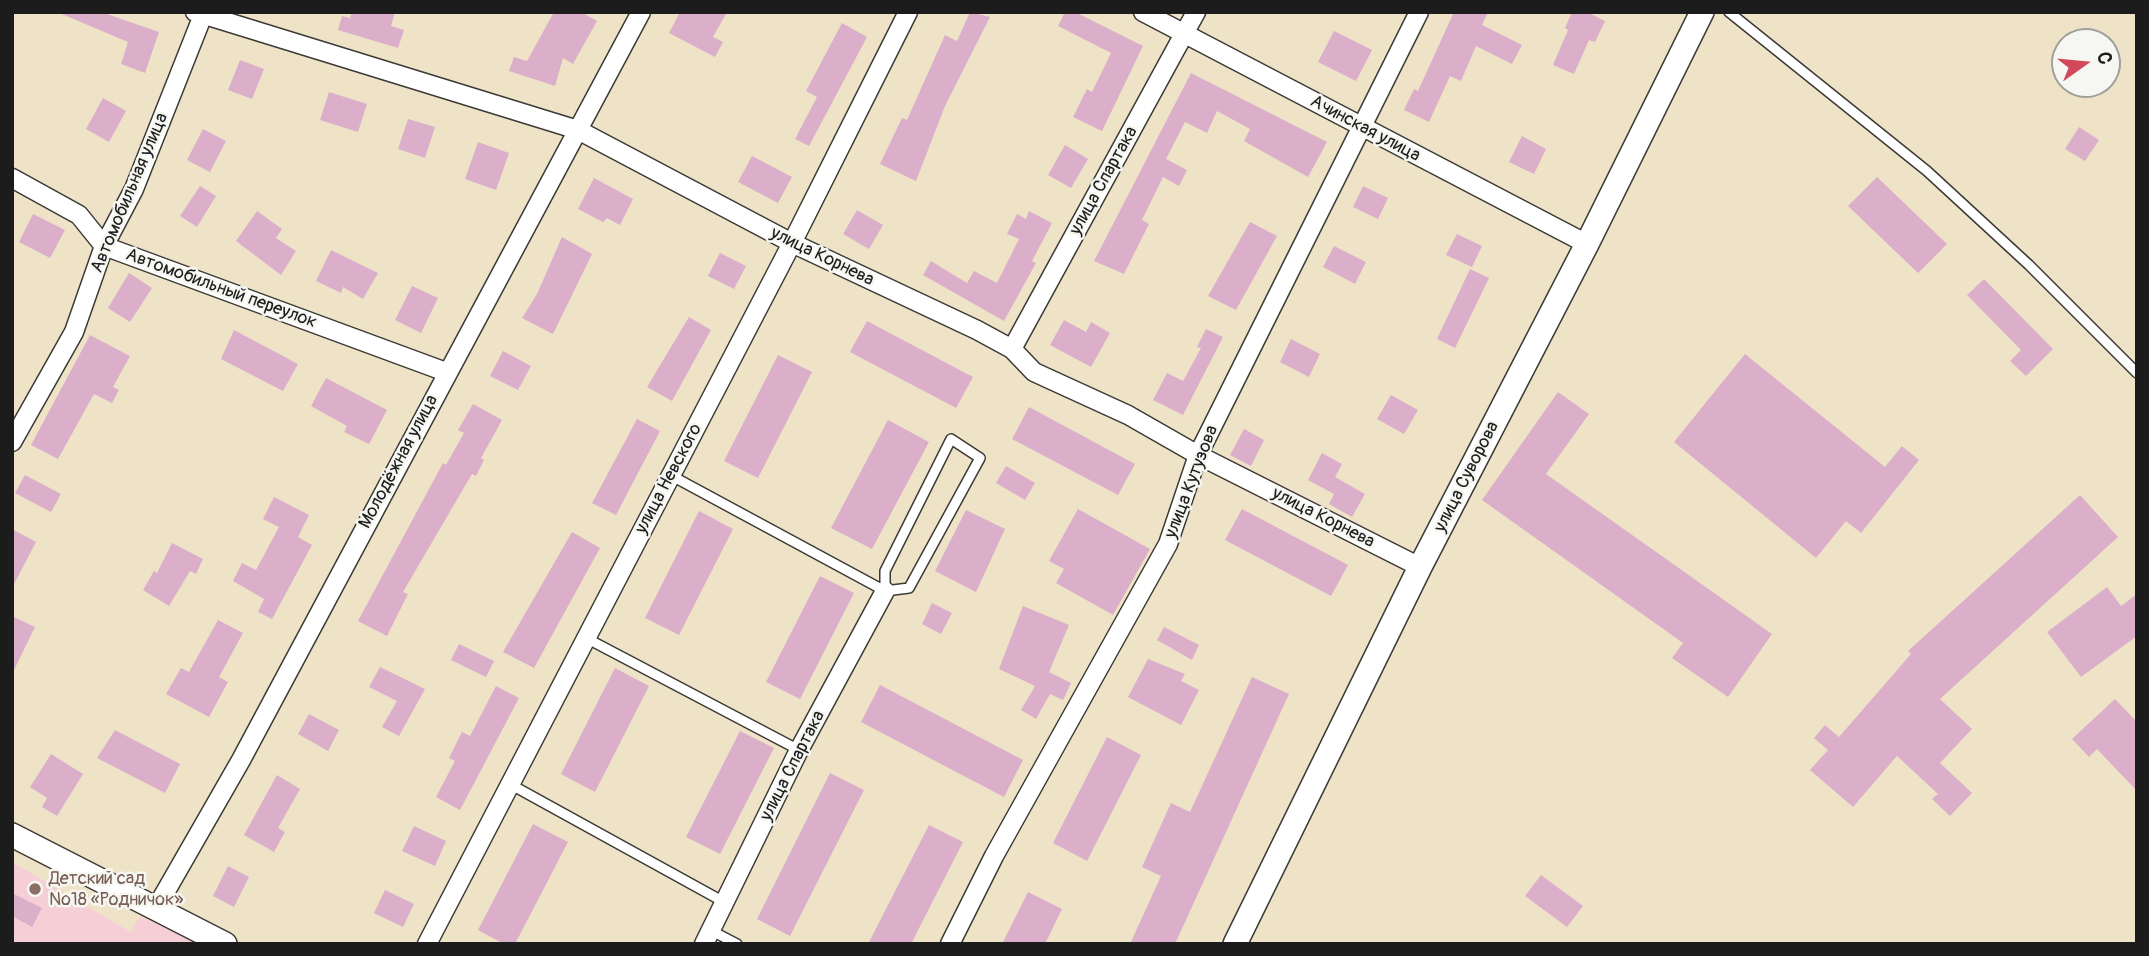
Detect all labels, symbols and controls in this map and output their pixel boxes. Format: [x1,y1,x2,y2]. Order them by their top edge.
north arrow [2051,28,2121,98]
text: С [2091,49,2117,67]
street label: Ачинская улица [1306,91,1424,167]
street label: Автомобильная улица [87,110,173,276]
street label: улица Спартака [1065,123,1143,239]
street label: улица Корнева [767,223,877,291]
street label: Автомобильный переулок [123,244,319,334]
street label: Молодёжная улица [355,391,443,533]
street label: улица Суворова [1430,418,1504,536]
street label: улица Невского [631,420,707,538]
street label: улица Кутузова [1161,423,1223,541]
street label: улица Корнева [1268,483,1378,553]
street label: улица Спартака [756,707,830,825]
place label: Детский сад №18 «Родничок» [49,868,183,910]
marker: Детский сад №18 «Родничок» [27,881,43,897]

